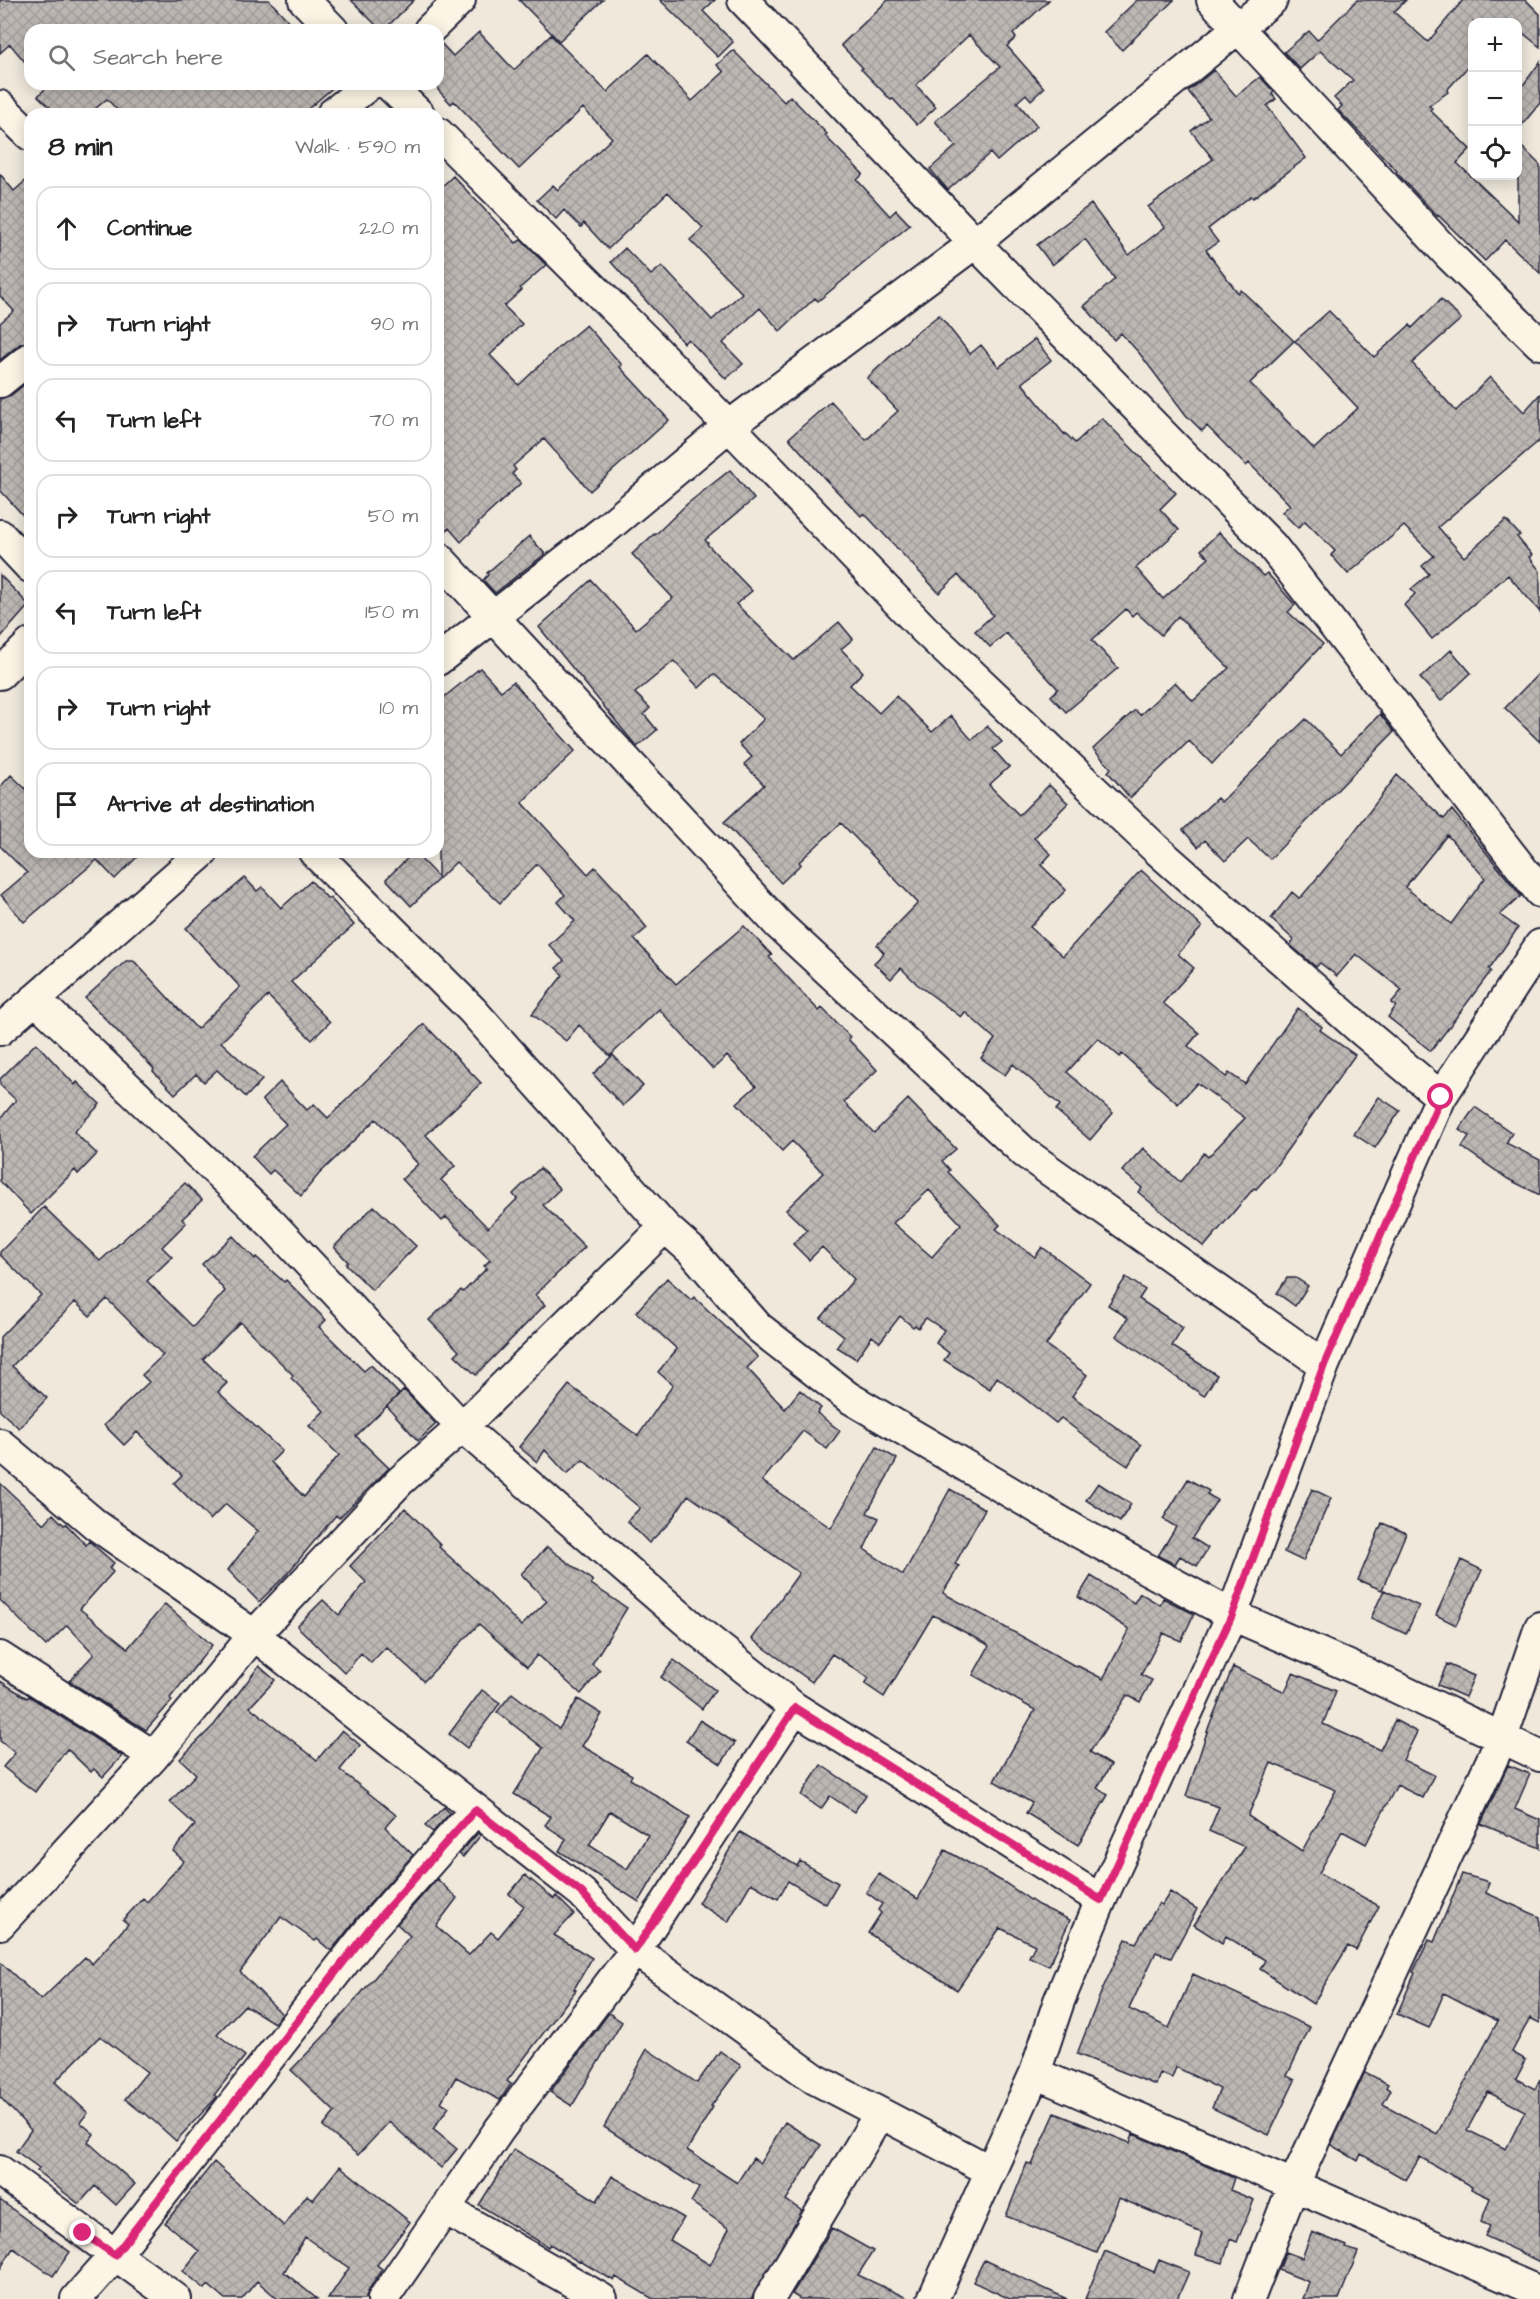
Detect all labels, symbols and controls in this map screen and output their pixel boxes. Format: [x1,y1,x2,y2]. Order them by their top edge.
map controls [1468,18,1522,180]
button: + [1468,18,1522,72]
search box [24,24,444,90]
icon: search [45,41,78,74]
text: Search here [93,42,223,73]
button: − [1468,72,1522,126]
button: locate [1468,126,1522,180]
text: 8 min [48,129,112,165]
text: Walk · 590 m [295,133,420,161]
icon: ahead [50,212,83,245]
text: Continue [107,213,192,244]
text: 220 m [359,214,418,242]
icon: right [50,308,83,341]
text: Turn right [107,309,210,340]
text: 90 m [370,310,418,338]
icon: left [50,404,83,437]
text: Turn left [107,405,201,436]
text: 70 m [370,406,418,434]
icon: right [50,500,83,533]
text: Turn right [107,501,210,532]
text: 50 m [368,502,418,530]
icon: left [50,596,83,629]
text: Turn left [107,597,201,628]
text: 150 m [365,598,418,626]
icon: right [50,692,83,725]
text: Turn right [107,693,210,724]
text: 10 m [379,694,418,722]
icon: arrive [50,788,83,821]
text: Arrive at destination [107,789,314,820]
route start [1427,1083,1453,1109]
route end [69,2219,95,2245]

